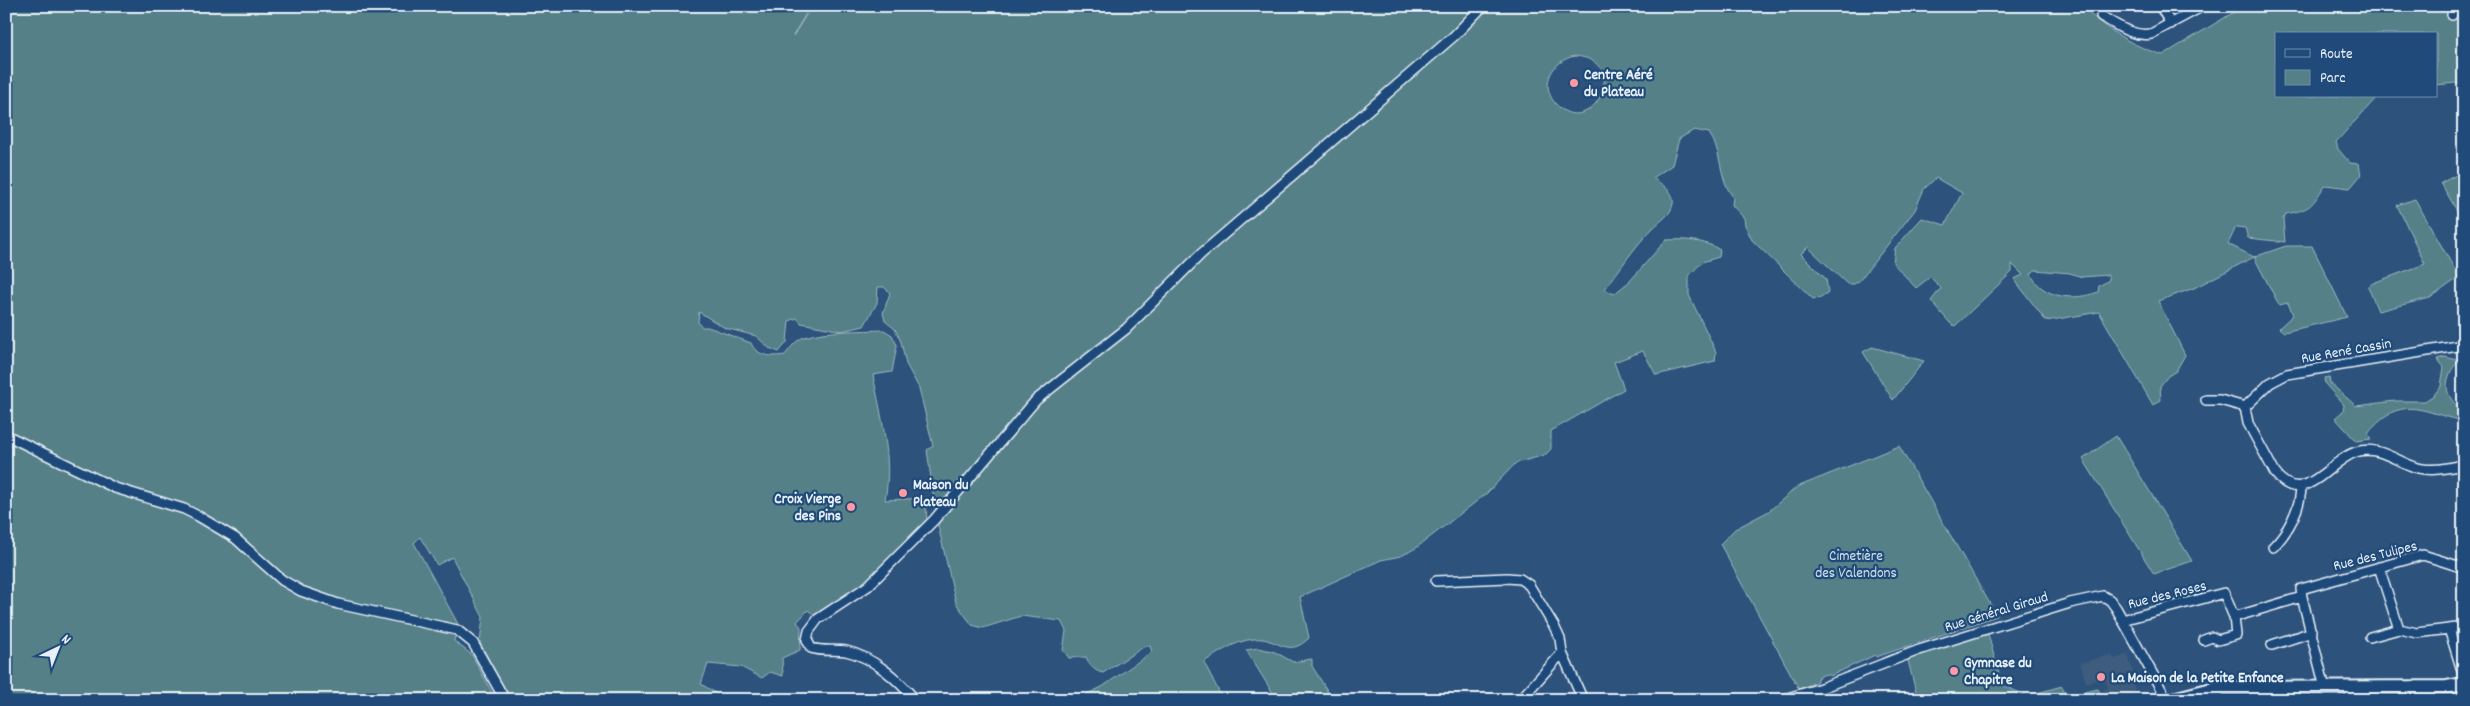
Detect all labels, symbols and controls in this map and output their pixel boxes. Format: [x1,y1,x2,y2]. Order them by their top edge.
legend [2275,32,2438,98]
text: Route [2320,44,2353,66]
place label: Centre Aéré du Plateau [1584,65,1653,104]
text: Parc [2320,68,2345,90]
marker: Centre Aéré du Plateau [1568,77,1580,89]
street label: Rue René Cassin [2299,333,2393,371]
place label: Maison du Plateau [913,475,969,514]
marker: Maison du Plateau [897,487,909,499]
place label: Croix Vierge des Pins [774,489,841,528]
marker: Croix Vierge des Pins [845,501,857,513]
street label: Rue des Tulipes [2331,536,2420,578]
park label: Cimetière des Valendons [1815,546,1897,585]
street label: Rue des Roses [2126,576,2209,616]
street label: Rue Général Giraud [1942,587,2051,639]
north arrow [32,624,82,674]
text: N [56,630,75,650]
place label: Gymnase du Chapitre [1964,653,2032,692]
marker: Gymnase du Chapitre [1948,665,1960,677]
place label: La Maison de la Petite Enfance [2111,668,2284,690]
marker: La Maison de la Petite Enfance [2095,671,2107,683]

